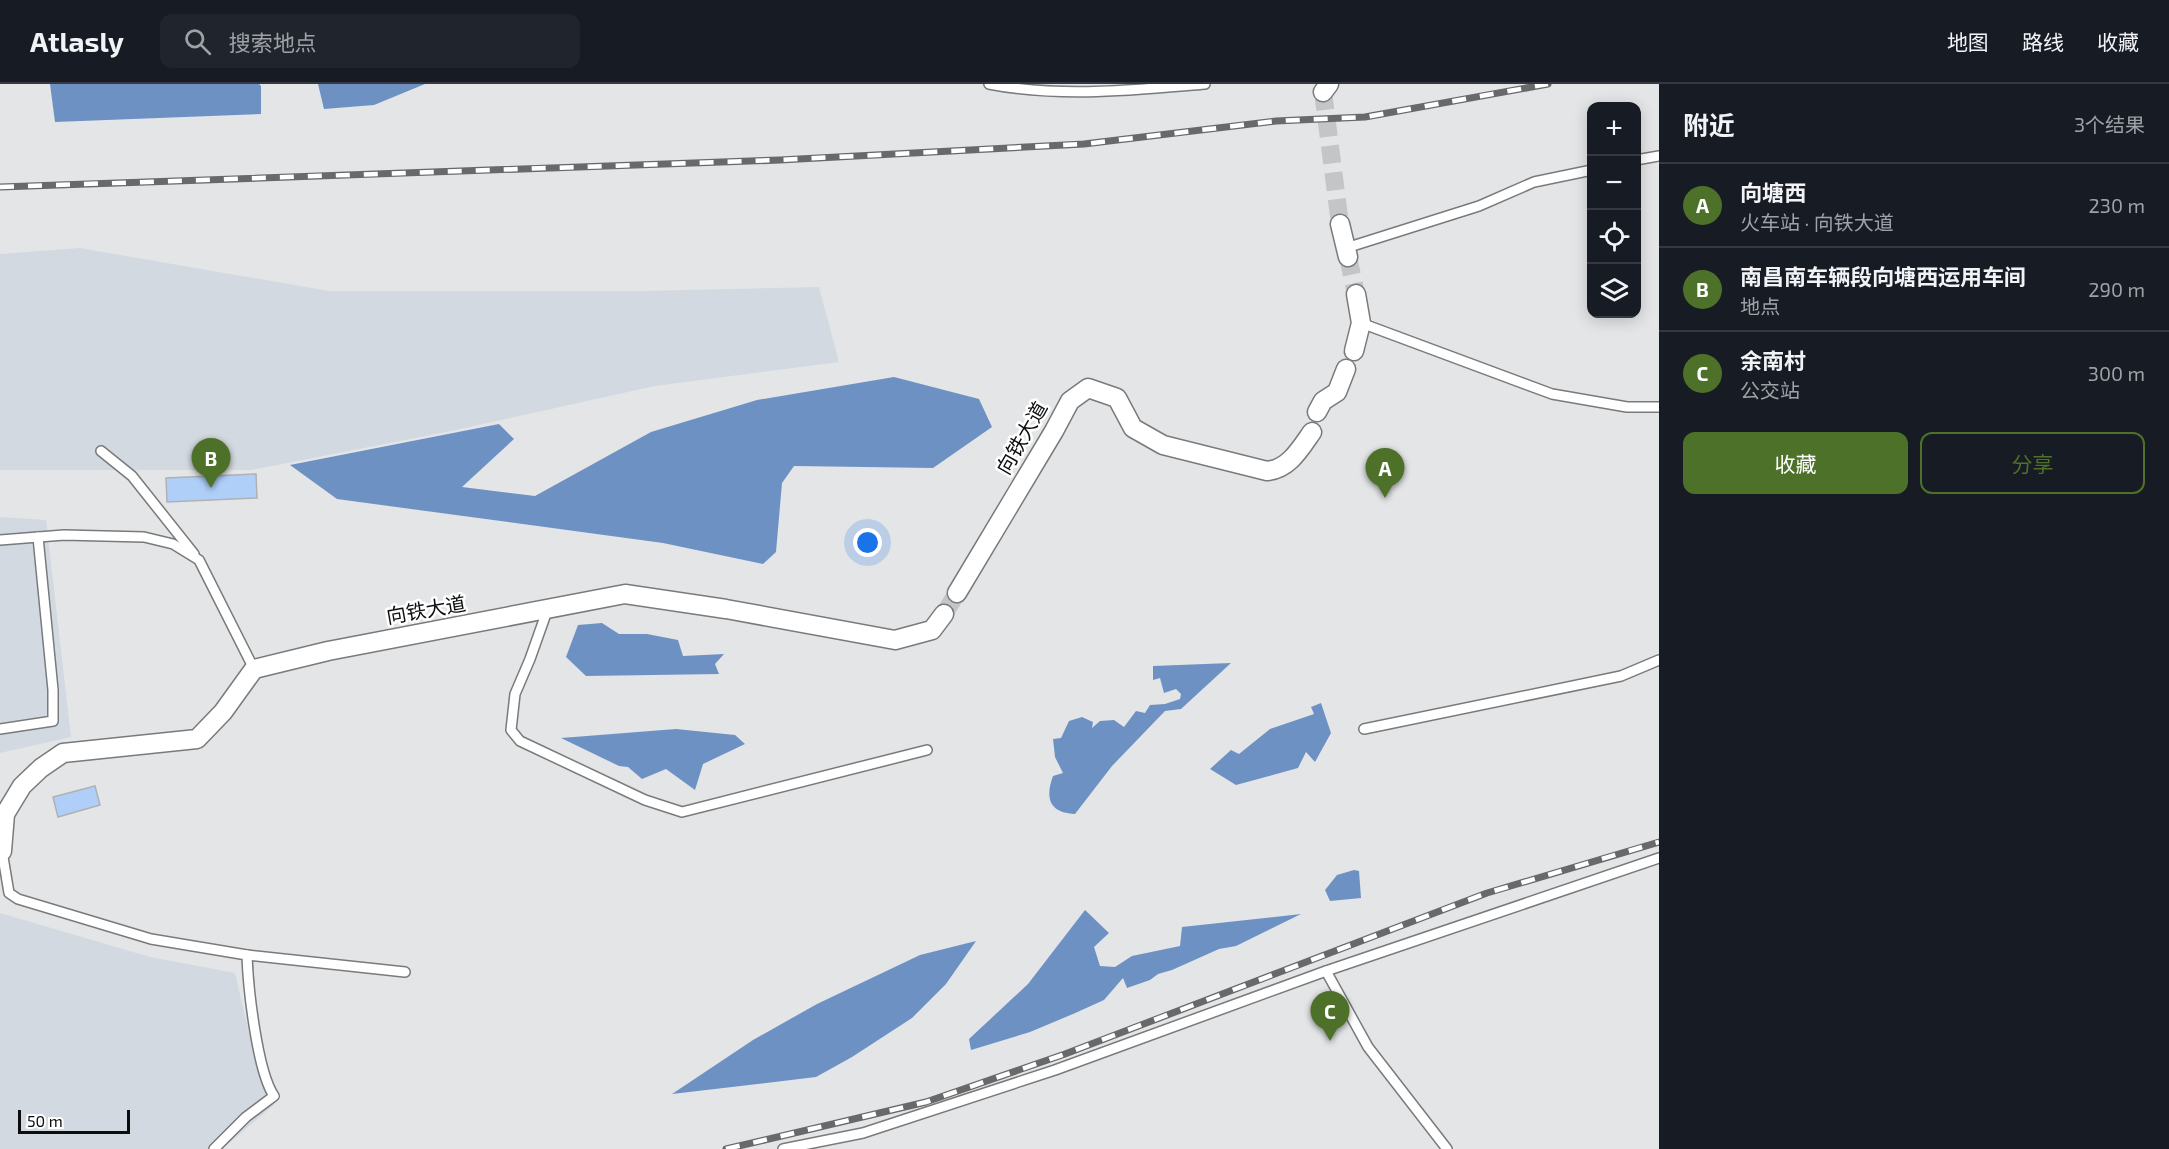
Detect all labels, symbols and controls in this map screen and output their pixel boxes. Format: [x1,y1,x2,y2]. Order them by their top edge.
search box [160,14,580,68]
text: Atlasly [30,24,124,58]
icon: search [181,25,214,58]
text: 搜索地点 [229,29,317,55]
text: 地图 [1947,29,1989,54]
text: 路线 [2022,29,2064,54]
text: 收藏 [2097,29,2139,54]
map controls [1587,102,1641,318]
button: + [1587,102,1641,156]
text: 附近 [1683,109,1735,140]
text: 3个结果 [2074,112,2145,136]
button: − [1587,156,1641,210]
text: 向塘西 [1740,179,1806,205]
text: A [1696,193,1709,217]
text: 230 m [2089,193,2145,217]
button: locate [1587,210,1641,264]
text: 火车站 · 向铁大道 [1740,210,1894,234]
text: 南昌南车辆段向塘西运用车间 [1740,263,2026,289]
button: layers [1587,264,1641,318]
text: B [1696,277,1709,301]
text: 290 m [2088,277,2145,301]
text: 地点 [1740,294,1780,318]
text: 余南村 [1740,347,1806,373]
text: C [1697,361,1708,385]
text: 300 m [2088,361,2145,385]
text: 公交站 [1740,378,1800,402]
street label: 向铁大道 [991,397,1052,478]
button: 收藏 [1683,432,1908,494]
button: 分享 [1920,432,2145,494]
pin: B [192,438,230,488]
pin: A [1366,448,1404,498]
your location [853,528,882,557]
street label: 向铁大道 [384,590,467,628]
pin: C [1310,992,1350,1041]
scale bar [18,1107,130,1134]
text: 50 m [27,1111,63,1130]

